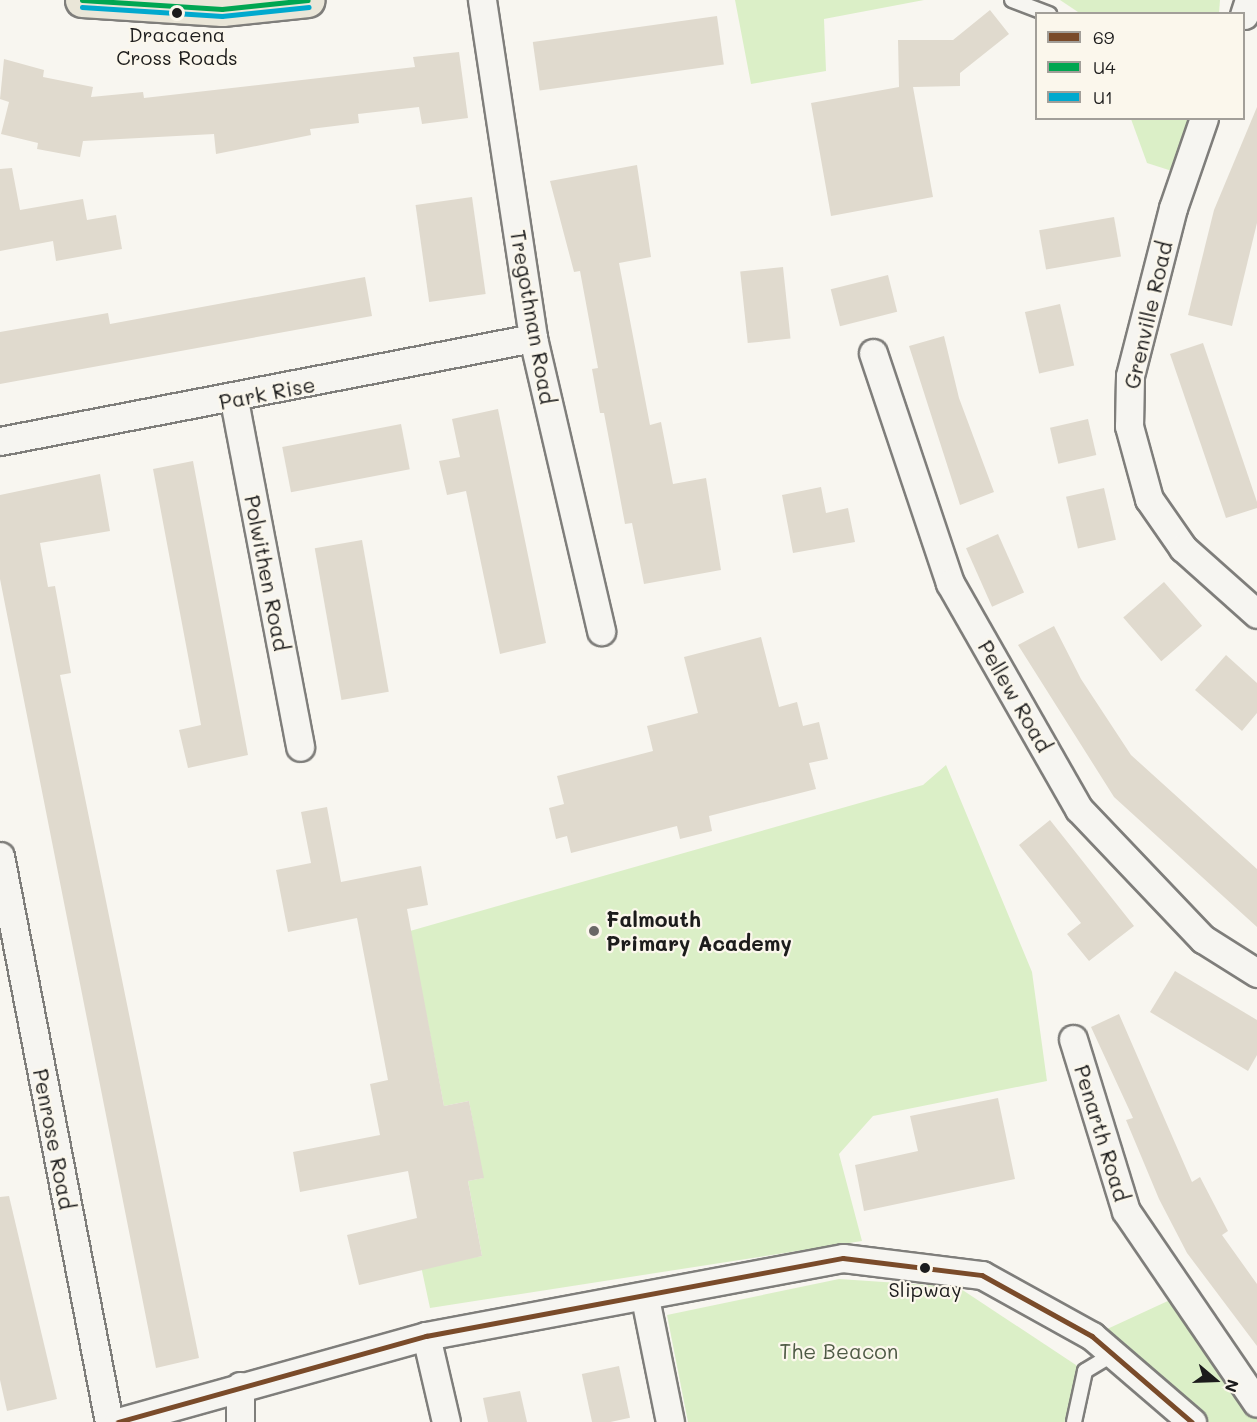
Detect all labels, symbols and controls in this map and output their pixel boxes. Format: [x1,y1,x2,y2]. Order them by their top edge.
marker: Dracaena Cross Roads [171,7,183,19]
legend [1035,12,1245,120]
place label: Dracaena Cross Roads [116,22,238,69]
text: 69 [1093,25,1115,49]
text: U4 [1093,55,1116,79]
text: U1 [1093,85,1113,109]
street label: Tregothnan Road [505,228,561,406]
street label: Grenville Road [1119,239,1177,391]
street label: Park Rise [217,371,317,415]
street label: Polwithen Road [240,493,294,653]
street label: Pellew Road [973,636,1057,756]
place label: Falmouth Primary Academy [606,906,792,956]
marker: Falmouth Primary Academy [587,924,601,938]
street label: Penarth Road [1069,1062,1135,1204]
street label: Penrose Road [28,1067,80,1211]
marker: Slipway [919,1262,931,1274]
place label: Slipway [888,1277,962,1301]
park label: The Beacon [780,1338,898,1364]
north arrow [1185,1350,1245,1410]
text: N [1221,1377,1244,1395]

